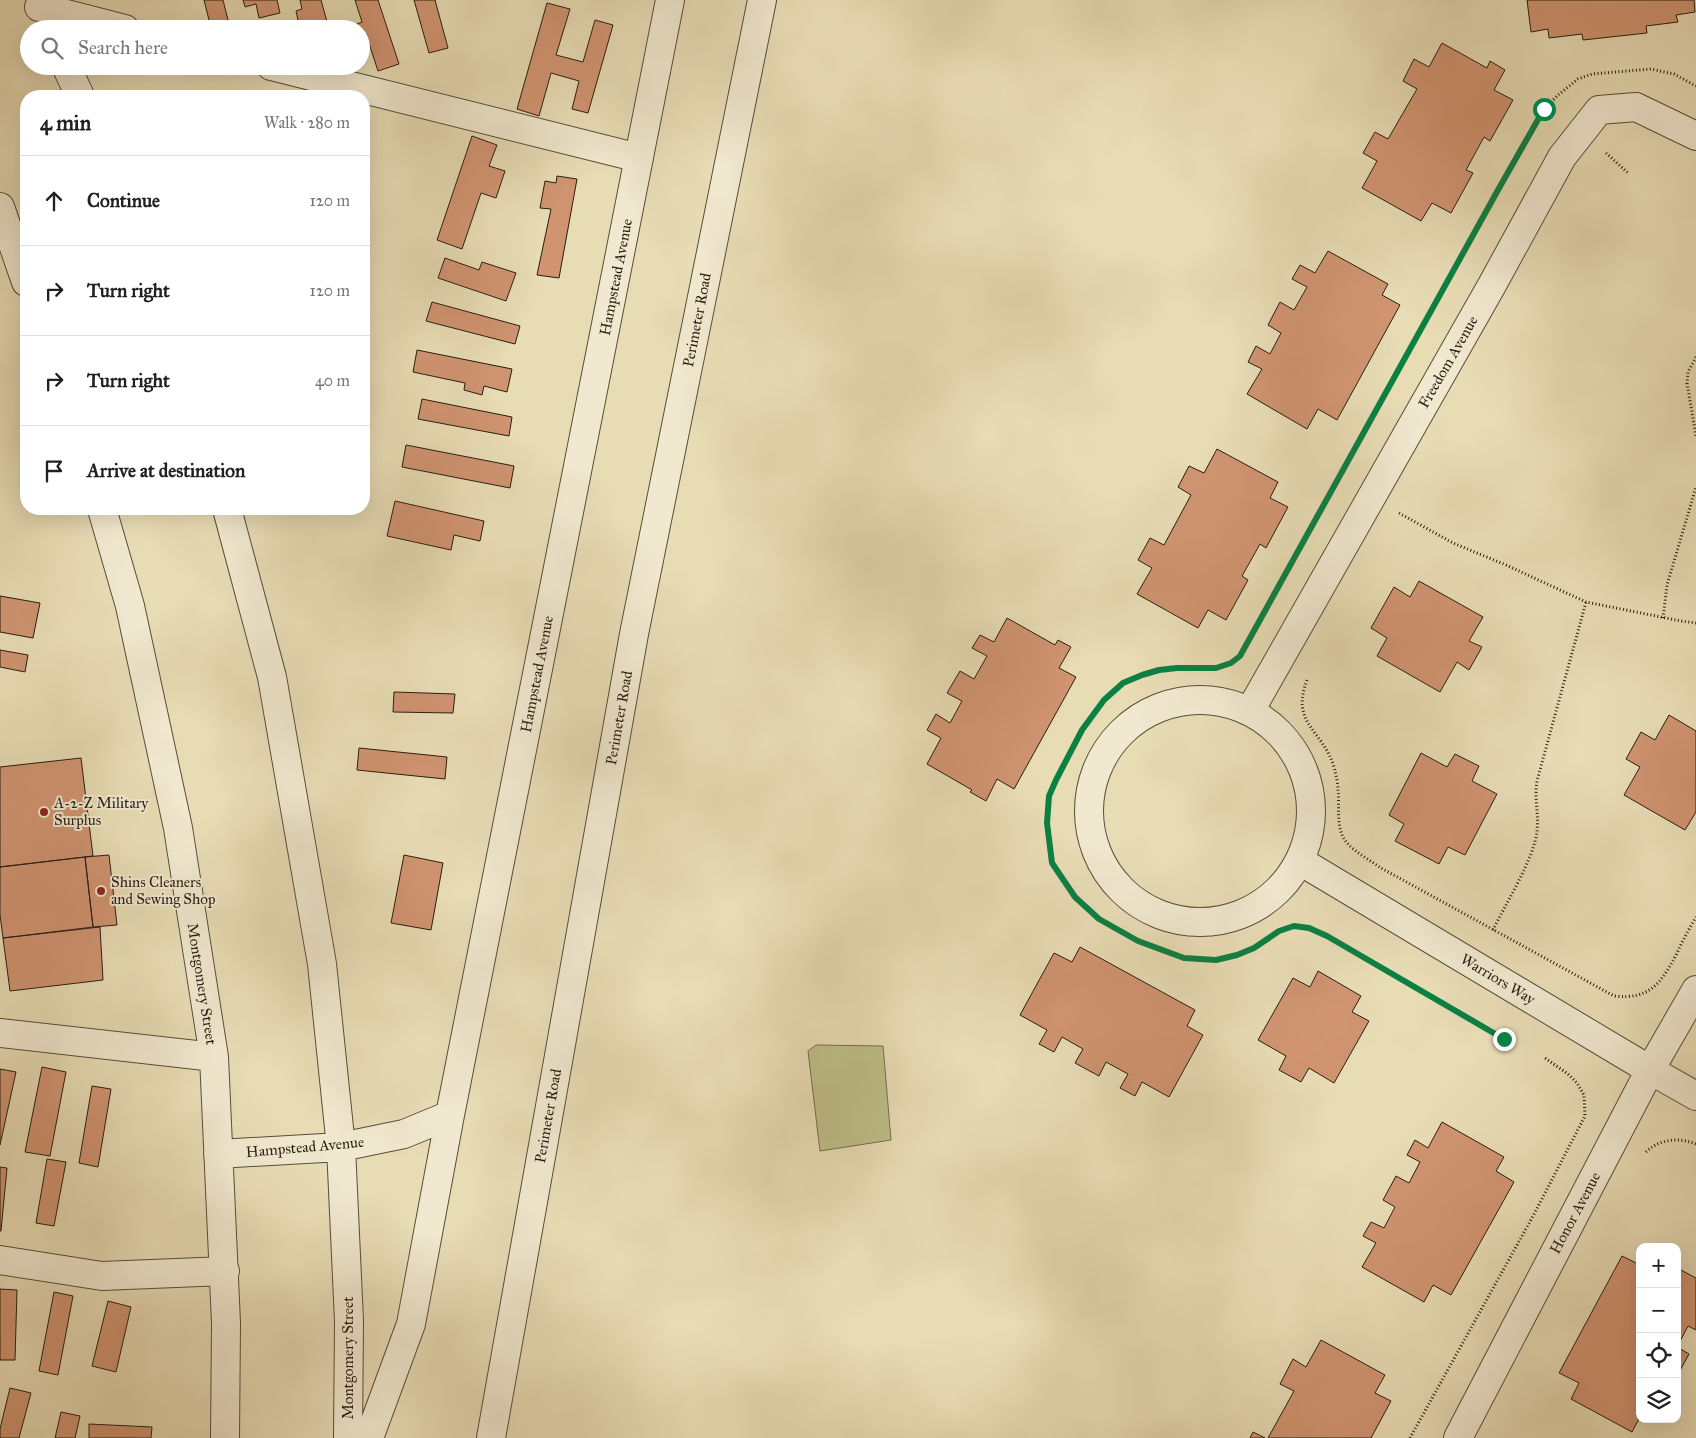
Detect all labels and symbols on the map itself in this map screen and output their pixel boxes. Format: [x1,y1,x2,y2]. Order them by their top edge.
route start [1533,98,1556,121]
street label: Hampstead Avenue [596,217,636,337]
street label: Perimeter Road [679,271,715,369]
street label: Freedom Avenue [1414,313,1482,411]
street label: Hampstead Avenue [517,614,557,734]
street label: Perimeter Road [602,669,636,767]
place label: A-2-Z Military Surplus [53,794,149,829]
marker: A-2-Z Military Surplus [38,806,50,818]
place label: Shins Cleaners and Sewing Shop [111,873,215,908]
marker: Shins Cleaners and Sewing Shop [95,885,107,897]
street label: Montgomery Street [183,922,221,1047]
street label: Warriors Way [1457,950,1539,1009]
route end [1493,1028,1516,1051]
street label: Perimeter Road [531,1067,565,1165]
street label: Hampstead Avenue [245,1133,365,1161]
street label: Honor Avenue [1546,1169,1604,1257]
street label: Montgomery Street [339,1296,357,1419]

